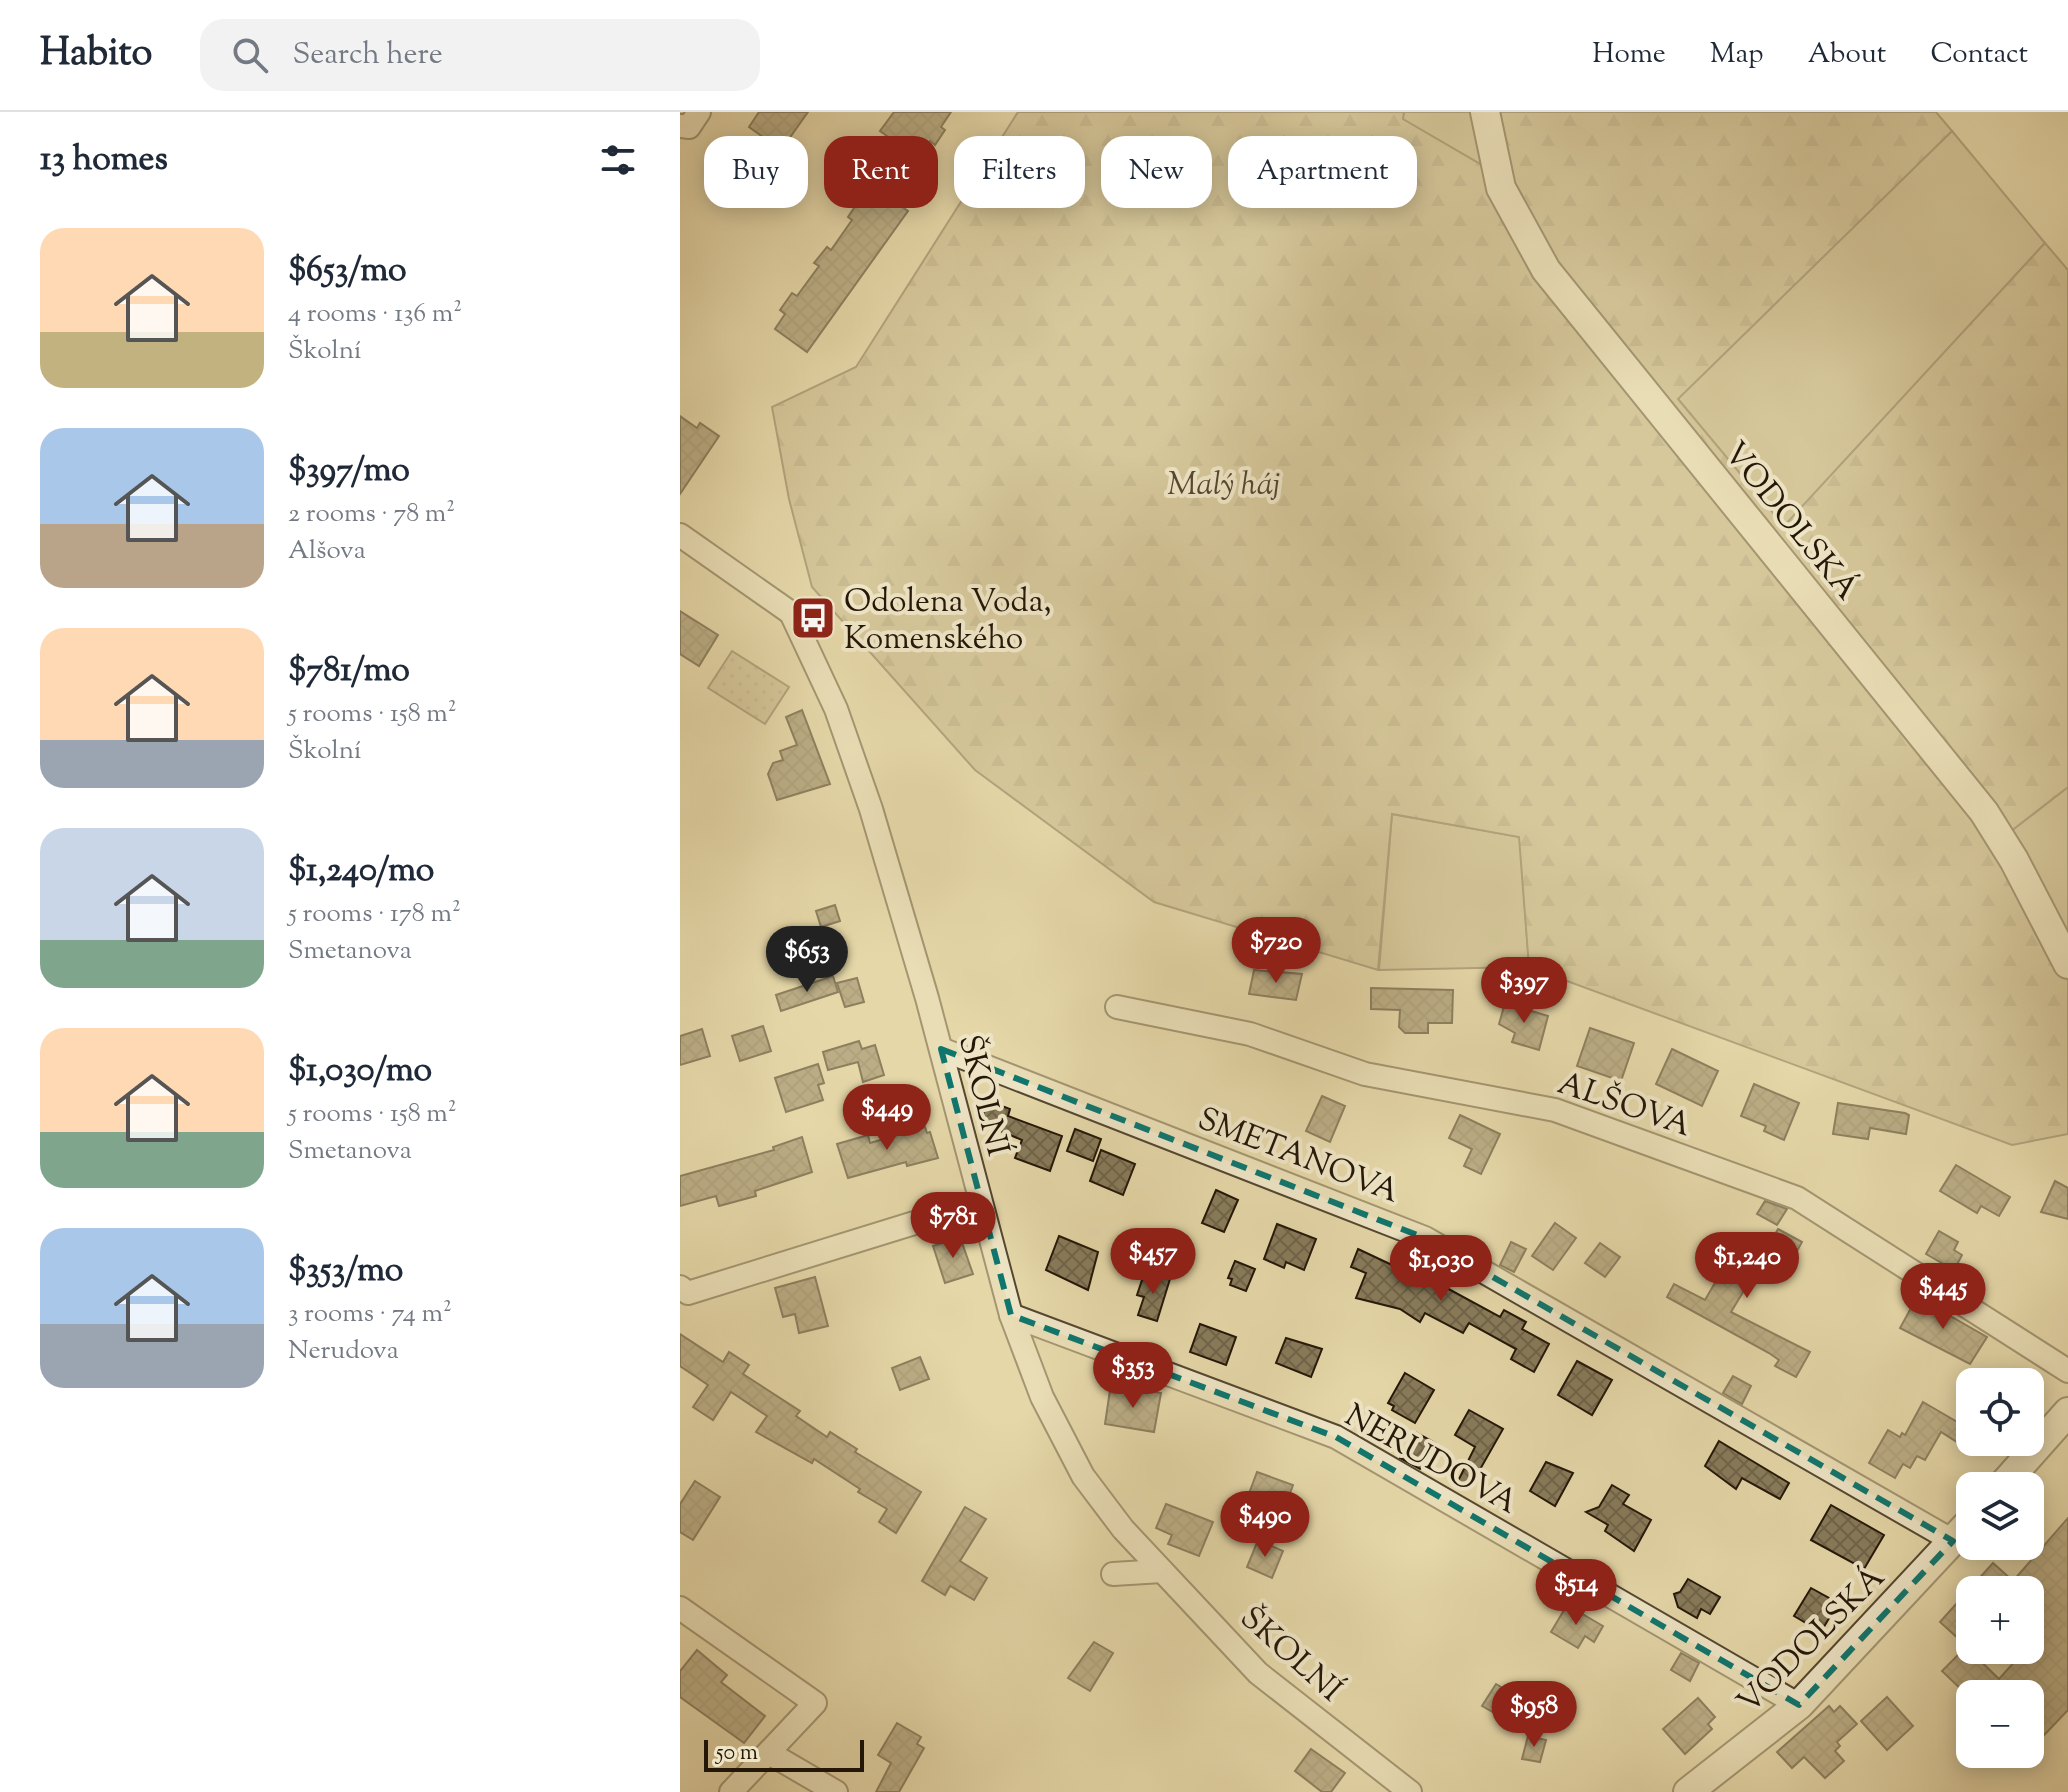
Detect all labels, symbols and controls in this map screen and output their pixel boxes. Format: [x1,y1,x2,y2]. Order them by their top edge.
search box [200,19,760,91]
text: Habito [40,28,152,82]
icon: search [228,33,272,77]
text: Search here [292,34,443,77]
text: Home [1592,35,1666,75]
text: Map [1710,35,1764,75]
text: About [1808,35,1886,75]
text: Contact [1930,35,2028,75]
text: 13 homes [40,136,168,185]
chip: Buy [704,136,808,208]
chip: Rent [824,136,938,208]
chip: Filters [954,136,1085,208]
chip: New [1101,136,1212,208]
chip: Apartment [1228,136,1417,208]
icon: filters [596,138,640,182]
text: $653/mo [288,247,407,296]
icon: home [104,260,200,356]
text: 4 rooms · 136 m² [288,296,462,333]
text: Školní [288,333,361,370]
street label: VODOLSKÁ [1711,433,1868,611]
text: $397/mo [288,447,410,496]
icon: home [104,460,200,556]
park label: Malý háj [1167,463,1281,509]
text: 2 rooms · 78 m² [288,496,455,533]
text: Alšova [288,533,366,570]
place label: Odolena Voda, Komenského [844,580,1051,663]
bus stop icon: Odolena Voda, Komenského [789,594,837,642]
text: $781/mo [288,647,410,696]
icon: home [104,660,200,756]
text: 5 rooms · 158 m² [288,696,457,733]
text: Školní [288,733,361,770]
text: $1,240/mo [288,847,434,896]
icon: home [104,860,200,956]
text: 5 rooms · 178 m² [288,896,461,933]
pin: $720 [1229,917,1323,985]
text: $720 [1250,924,1302,961]
pin: $653 [760,926,854,994]
text: Smetanova [288,933,412,970]
text: $653 [784,933,830,970]
pin: $397 [1477,957,1571,1025]
text: $397 [1499,964,1549,1001]
street label: ŠKOLNÍ [945,1030,1019,1161]
text: $1,030/mo [288,1047,432,1096]
icon: home [104,1060,200,1156]
street label: ALŠOVA [1551,1062,1697,1150]
pin: $449 [840,1084,934,1152]
text: $449 [861,1091,913,1128]
text: 5 rooms · 158 m² [288,1096,457,1133]
street label: SMETANOVA [1191,1097,1405,1216]
text: Smetanova [288,1133,412,1170]
pin: $781 [906,1192,1000,1260]
text: $781 [929,1199,977,1236]
pin: $457 [1106,1228,1200,1296]
pin: $1,240 [1682,1232,1812,1300]
text: $457 [1129,1235,1177,1272]
pin: $1,030 [1376,1235,1506,1303]
text: $1,240 [1713,1239,1781,1276]
text: $1,030 [1408,1242,1474,1279]
text: $353/mo [288,1247,403,1296]
icon: home [104,1260,200,1356]
pin: $445 [1896,1263,1990,1331]
text: $445 [1919,1270,1967,1307]
text: 3 rooms · 74 m² [288,1296,452,1333]
text: Nerudova [288,1333,399,1370]
pin: $353 [1086,1342,1180,1410]
text: $353 [1111,1349,1155,1386]
map controls [1956,1368,2044,1768]
button: locate [1956,1368,2044,1456]
street label: NERUDOVA [1336,1394,1525,1527]
button: layers [1956,1472,2044,1560]
pin: $490 [1218,1491,1312,1559]
text: $490 [1238,1498,1292,1535]
street label: VODOLSKÁ [1728,1557,1896,1725]
pin: $514 [1529,1559,1623,1627]
text: $514 [1554,1566,1598,1603]
button: + [1956,1576,2044,1664]
street label: ŠKOLNÍ [1229,1597,1351,1714]
button: − [1956,1680,2044,1768]
pin: $958 [1487,1681,1581,1749]
text: $958 [1510,1688,1558,1725]
scale bar [704,1736,864,1772]
text: 50 m [716,1738,758,1770]

